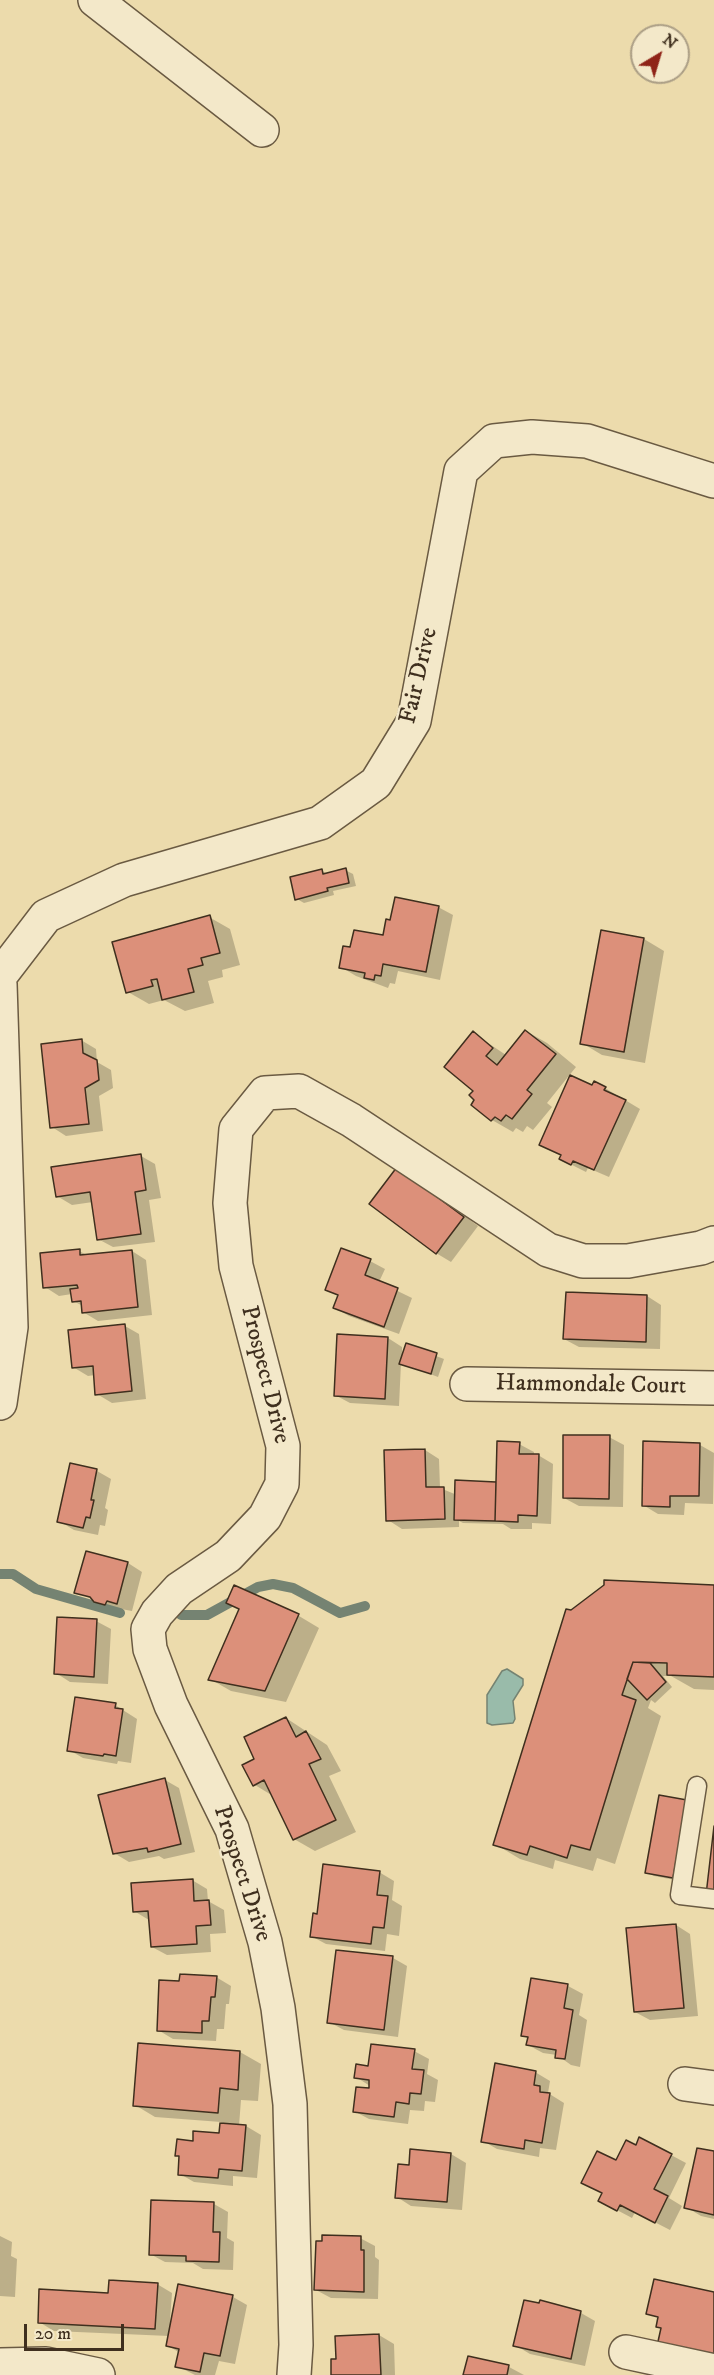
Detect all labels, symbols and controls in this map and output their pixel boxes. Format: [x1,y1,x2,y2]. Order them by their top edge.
north arrow [630,24,690,84]
text: N [659,29,681,53]
street label: Fair Drive [395,625,445,727]
street label: Prospect Drive [233,1303,295,1447]
street label: Hammondale Court [495,1370,687,1402]
street label: Prospect Drive [205,1802,277,1946]
scale bar [27,2312,128,2350]
text: 20 m [35,2323,71,2345]

